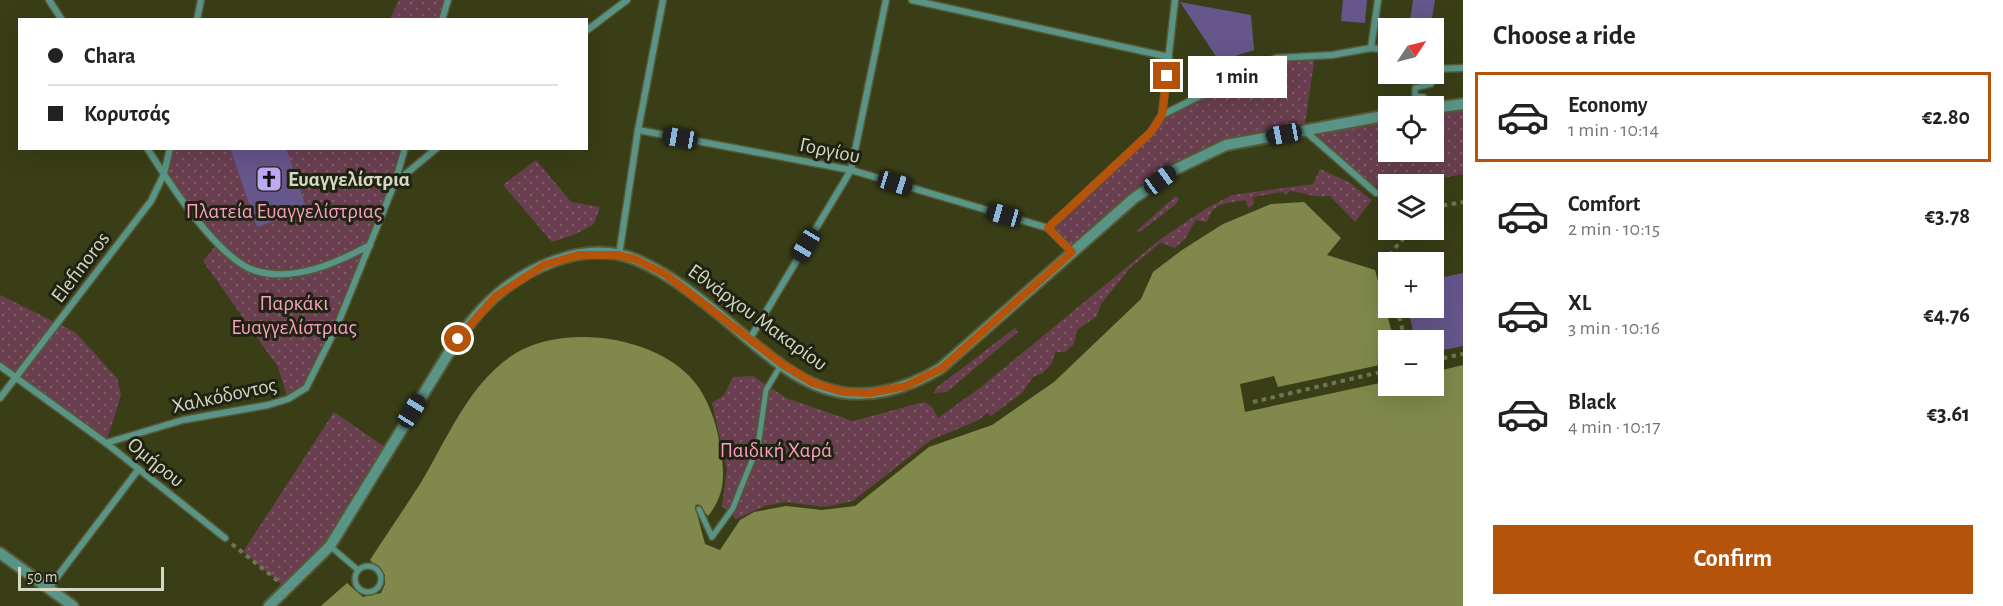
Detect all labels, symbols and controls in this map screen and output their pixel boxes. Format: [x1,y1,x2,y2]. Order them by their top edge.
north arrow [1378,18,1444,84]
map controls [1378,18,1444,396]
text: Choose a ride [1493,22,1636,49]
text: Chara [84,45,136,67]
callout: 1 min [1188,55,1287,97]
route end [1153,62,1180,89]
text: 1 min [1216,67,1259,87]
icon: car [1496,90,1550,144]
text: Economy [1568,94,1648,116]
button: locate [1378,96,1444,162]
text: Κορυτσάς [84,103,170,125]
text: €2.80 [1922,106,1970,128]
text: 1 min · 10:14 [1568,120,1659,140]
car [1265,122,1303,146]
car [661,126,699,150]
street label: Γοργίου [798,134,862,167]
car [1140,162,1180,198]
church icon: Ευαγγελίστρια [254,164,284,194]
place label: Ευαγγελίστρια [288,169,410,190]
car [875,169,915,197]
button: layers [1378,174,1444,240]
icon: car [1496,189,1550,243]
text: Comfort [1568,193,1640,215]
park label: Πλατεία Ευαγγελίστριας [186,201,382,222]
car [984,201,1024,229]
text: €3.78 [1925,205,1970,227]
text: 2 min · 10:15 [1568,219,1660,239]
car [789,225,823,265]
street label: Elefinoros [47,228,114,307]
button: + [1378,252,1444,318]
street label: Εθνάρχου Μακαρίου [684,260,831,375]
icon: car [1496,288,1550,342]
text: XL [1568,292,1591,314]
park label: Παρκάκι Ευαγγελίστριας [231,293,357,338]
text: €4.76 [1923,304,1970,326]
text: 3 min · 10:16 [1568,318,1660,338]
route start [444,325,471,352]
button: − [1378,330,1444,396]
street label: Χαλκόδοντος [170,374,278,417]
icon: car [1496,387,1550,441]
car [395,391,429,431]
text: Black [1568,391,1616,413]
text: €3.61 [1927,403,1970,425]
text: 4 min · 10:17 [1568,417,1661,437]
street label: Ομήρου [123,433,188,491]
park label: Παιδική Χαρά [720,440,832,461]
button: Confirm [1493,525,1973,594]
scale bar [18,564,164,592]
text: 50 m [27,569,58,585]

